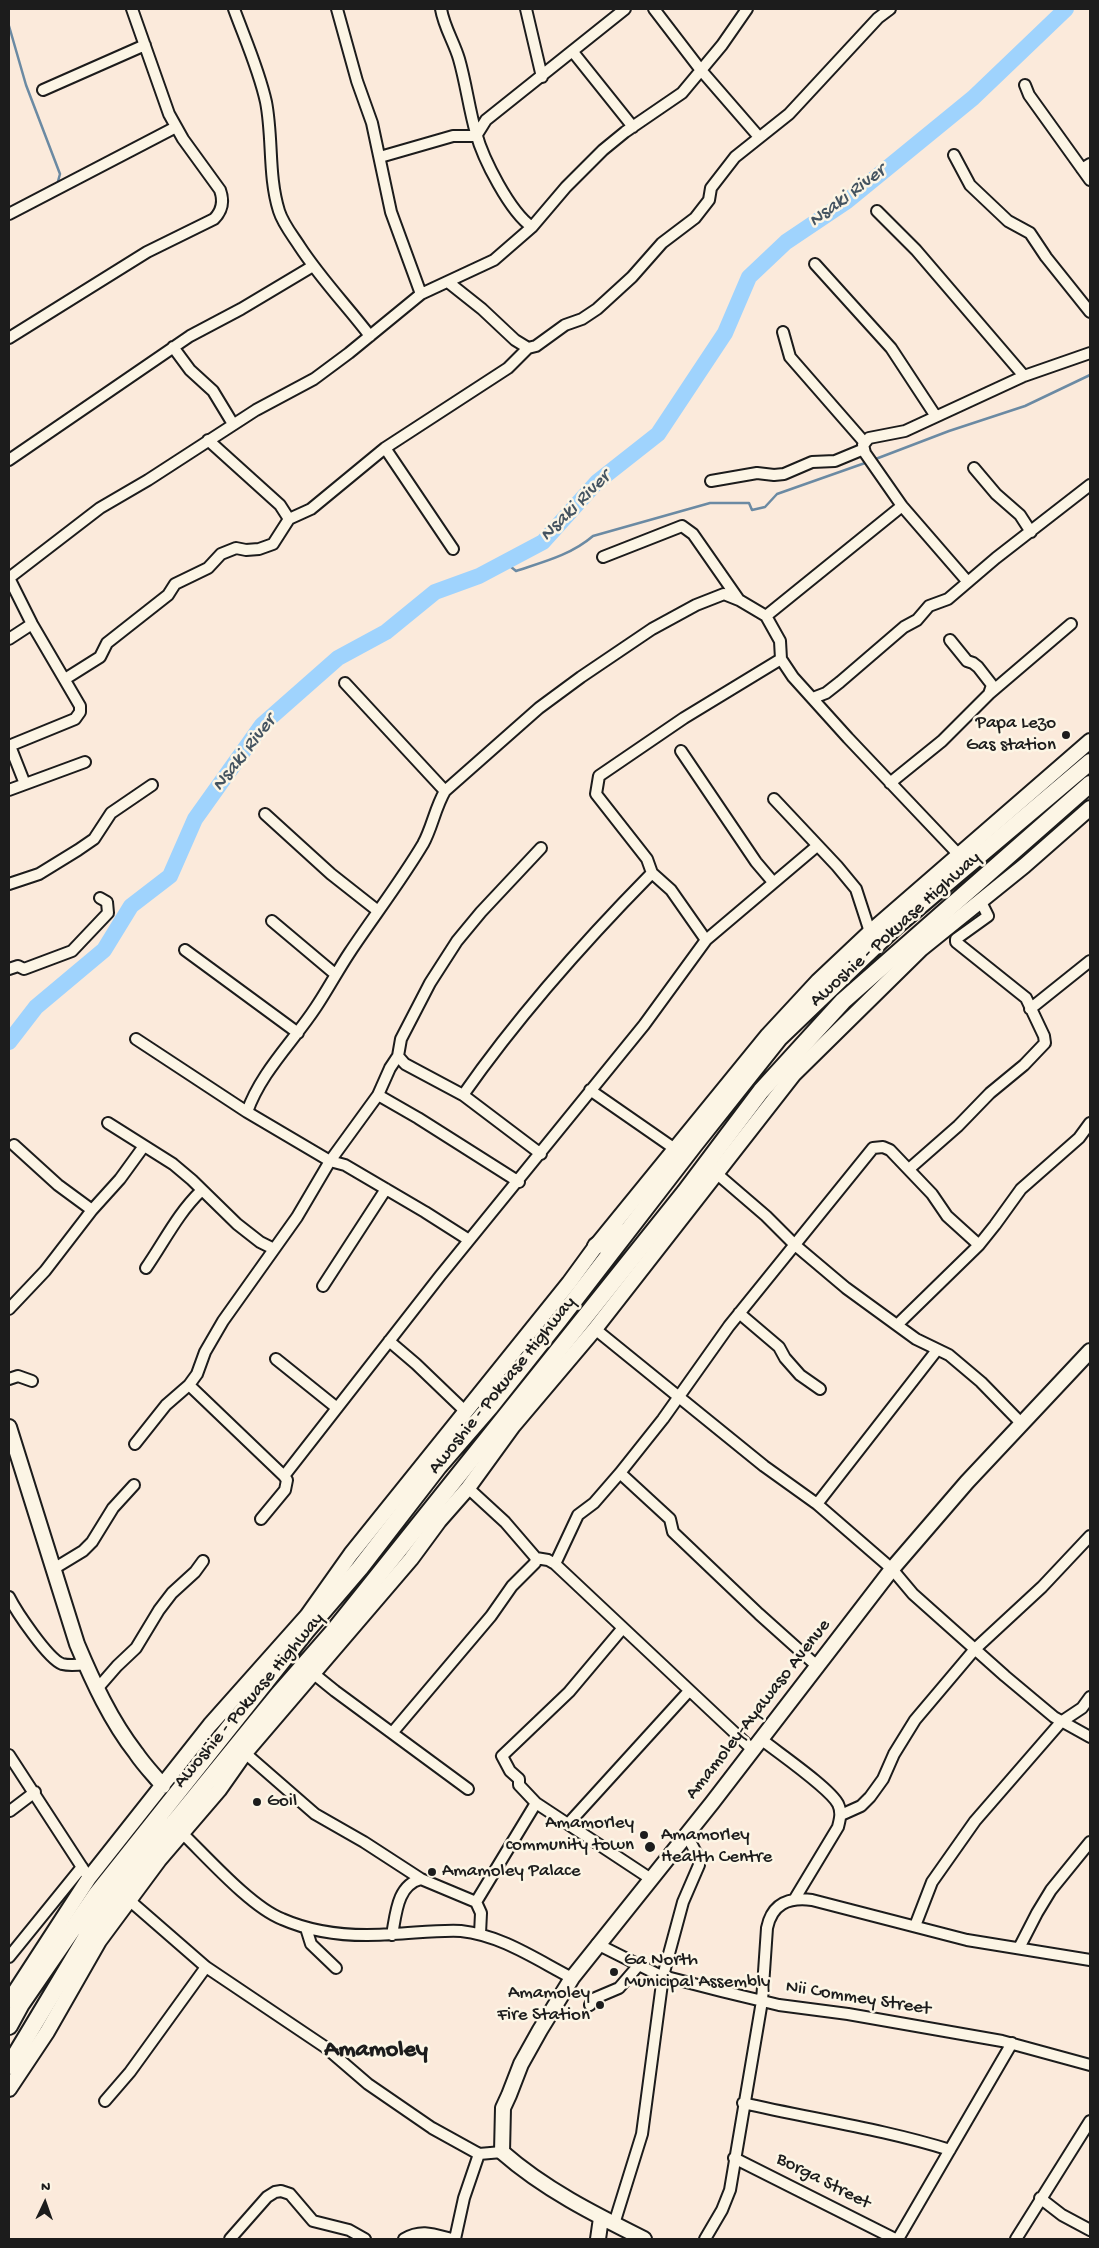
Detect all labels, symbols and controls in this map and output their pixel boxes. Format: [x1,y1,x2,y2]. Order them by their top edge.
water label: Nsaki River [805,160,891,234]
water label: Nsaki River [536,467,616,547]
water label: Nsaki River [208,711,282,797]
place label: Papa Lezo Gas station [966,713,1056,757]
marker: Papa Lezo Gas station [1060,729,1072,741]
street label: Awoshie - Pokuase Highway [806,847,986,1013]
street label: Awoshie - Pokuase Highway [424,1293,582,1479]
street label: Awoshie - Pokuase Highway [170,1609,330,1793]
street label: Amamoley-Ayawaso Avenue [681,1615,837,1805]
place label: Goil [267,1791,297,1813]
marker: Goil [251,1796,263,1808]
place label: Amamorley community town [506,1813,634,1857]
place label: Amamorley Health Centre [661,1825,772,1869]
marker: Amamorley community town [638,1829,650,1841]
marker: Amamorley Health Centre [643,1840,657,1854]
place label: Amamoley Palace [442,1861,580,1883]
marker: Amamoley Palace [426,1866,438,1878]
place label: Ga North Municipal Assembly [624,1950,770,1994]
marker: Ga North Municipal Assembly [608,1966,620,1978]
street label: Nii Commey Street [784,1976,932,2022]
place label: Amamoley Fire Station [497,1983,590,2027]
marker: Amamoley Fire Station [594,1999,606,2011]
district label: Amamoley [324,2037,428,2065]
street label: Borga Street [772,2149,874,2215]
north arrow [20,2178,70,2228]
text: N [41,2179,51,2196]

